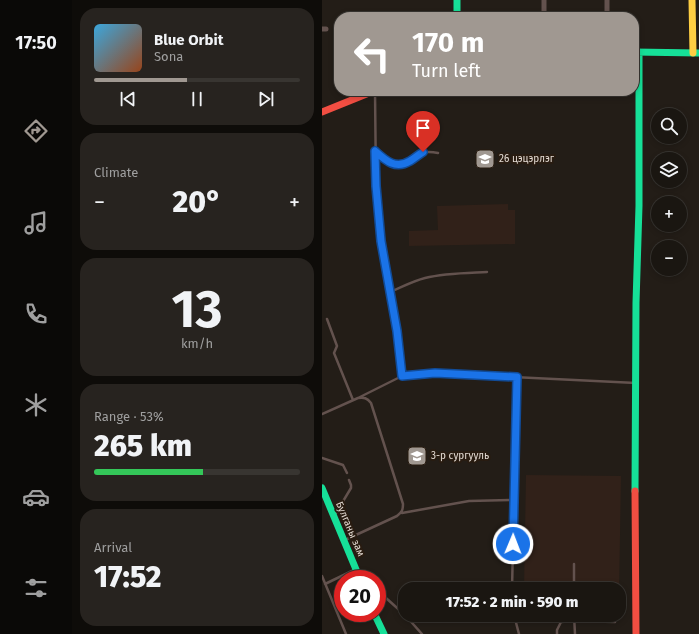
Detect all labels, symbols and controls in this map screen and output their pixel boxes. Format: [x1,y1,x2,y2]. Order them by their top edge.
text: 170 m [412,26,484,59]
icon: left [346,28,398,80]
text: Blue Orbit [154,31,223,49]
text: 17:50 [15,32,57,54]
text: Sona [154,49,183,64]
text: Turn left [412,60,481,82]
icon: previous [117,88,139,110]
icon: pause [186,88,208,110]
icon: next [255,88,277,110]
map controls [651,108,687,276]
button: search [651,108,687,144]
pin [406,111,440,152]
icon: directions [22,117,50,145]
icon: arrive [412,117,434,139]
school or university icon: 26 цэцэрлэг [474,148,496,170]
button: layers [651,152,687,188]
place label: 26 цэцэрлэг [499,153,555,165]
text: Climate [94,165,138,180]
text: 20° [172,184,222,220]
text: − [94,189,105,216]
text: + [289,189,300,216]
button: + [651,196,687,232]
icon: music [22,209,50,237]
button: − [651,240,687,276]
text: 13 [171,278,223,341]
icon: phone [22,300,50,328]
text: km/h [181,336,213,351]
icon: climate [22,391,50,419]
text: Range · 53% [94,409,164,424]
text: 265 km [94,428,192,464]
school or university icon: 3-р сургууль [406,445,428,467]
place label: 3-р сургууль [431,450,489,462]
icon: car [22,483,50,511]
street label: Булганы зам [333,500,367,559]
position arrow [492,523,534,565]
text: Arrival [94,540,132,555]
text: 17:52 [94,559,162,595]
speed limit sign: 20 [334,570,386,622]
icon: filters [22,574,50,602]
text: 17:52 · 2 min · 590 m [446,593,578,611]

